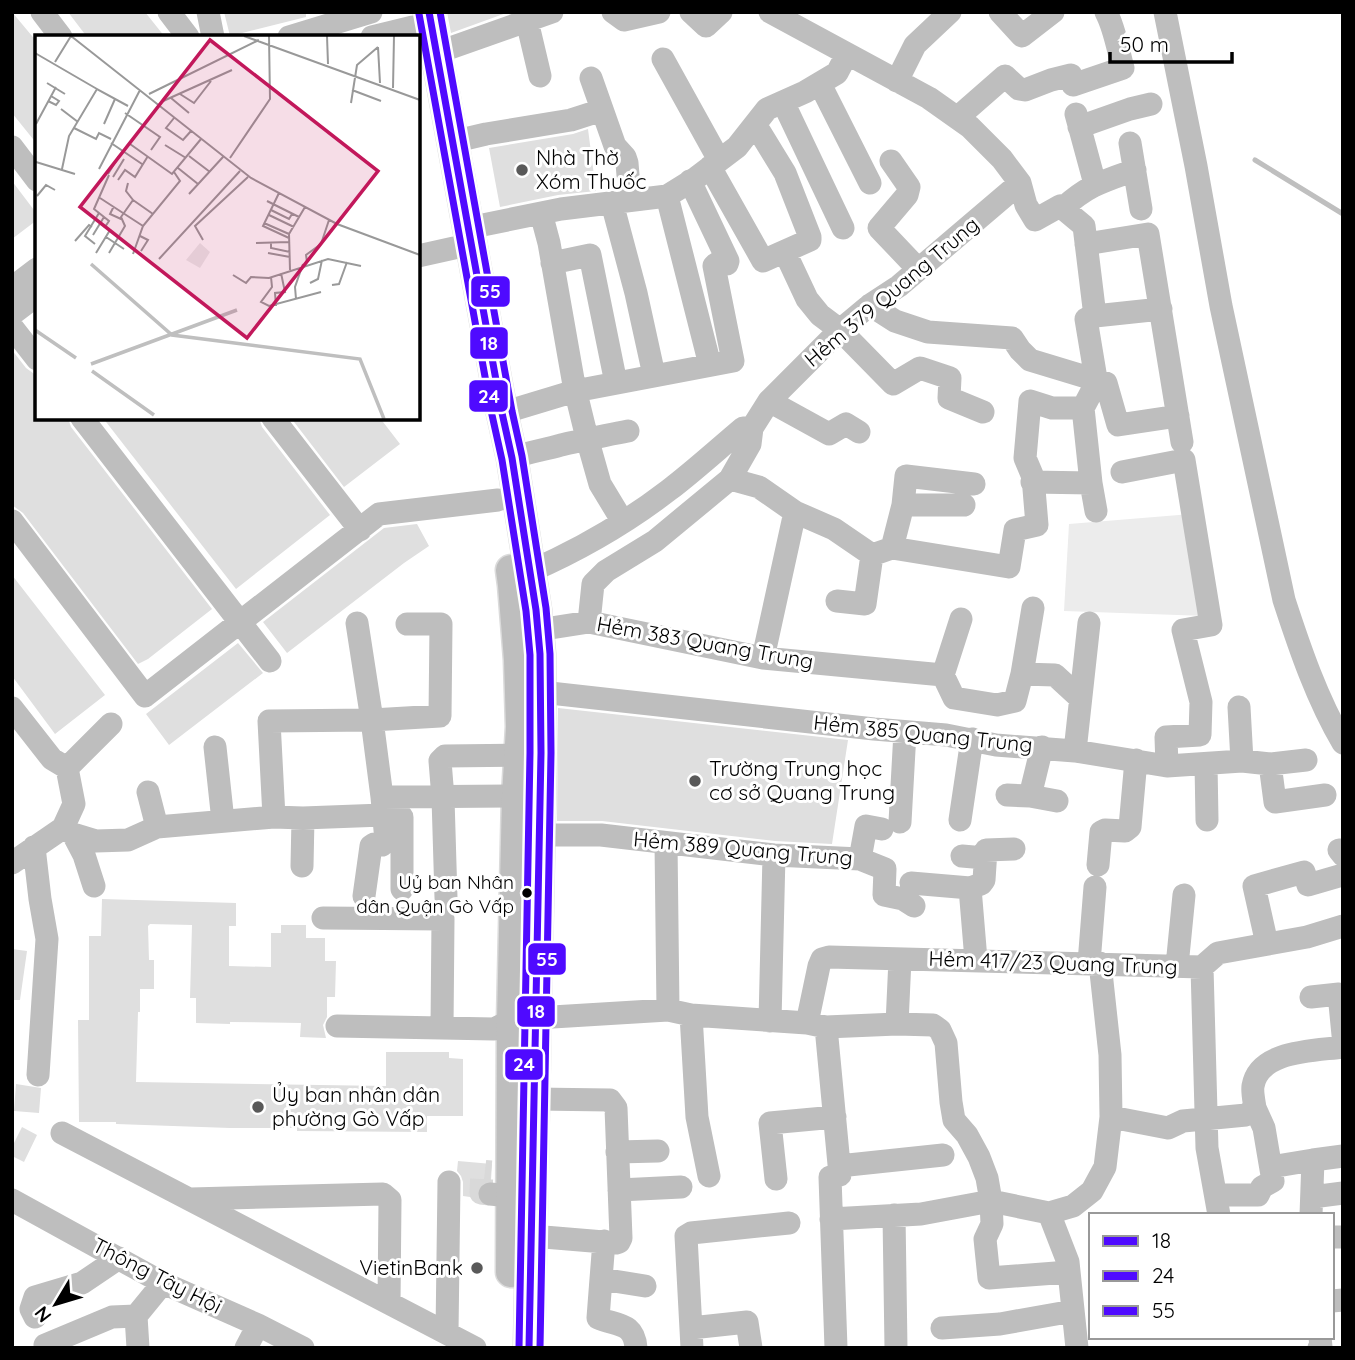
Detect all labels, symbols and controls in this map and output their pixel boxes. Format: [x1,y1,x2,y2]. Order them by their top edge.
scale bar [1110,21,1232,65]
text: 50 m [1120,31,1169,57]
inset map [35,35,420,420]
place label: Nhà Thờ Xóm Thuốc [536,144,647,194]
marker: Nhà Thờ Xóm Thuốc [514,162,530,178]
street label: Hẻm 379 Quang Trung [799,211,984,372]
line badge: 55 [470,275,511,308]
text: 55 [479,279,501,303]
line badge: 18 [469,326,509,360]
text: 18 [480,331,498,355]
line badge: 24 [468,379,509,413]
text: 24 [478,384,500,408]
street label: Hẻm 383 Quang Trung [595,610,816,674]
street label: Hẻm 385 Quang Trung [812,709,1034,757]
place label: Trường Trung học cơ sở Quang Trung [709,755,895,805]
marker: Trường Trung học cơ sở Quang Trung [687,773,703,789]
street label: Hẻm 389 Quang Trung [632,825,854,871]
place label: Uỷ ban Nhân dân Quận Gò Vấp [356,870,514,918]
marker: Uỷ ban Nhân dân Quận Gò Vấp [520,886,534,900]
line badge: 55 [527,942,567,976]
street label: Hẻm 417/23 Quang Trung [928,945,1178,979]
text: 55 [536,947,558,971]
line badge: 18 [516,995,556,1028]
text: 18 [527,999,545,1023]
line badge: 24 [504,1048,544,1081]
text: 24 [513,1052,535,1076]
place label: Ủy ban nhân dân phường Gò Vấp [272,1081,440,1131]
marker: Ủy ban nhân dân phường Gò Vấp [250,1099,266,1115]
legend [1089,1213,1334,1339]
text: 18 [1152,1227,1171,1253]
street label: Thông Tây Hội [88,1231,226,1319]
place label: VietinBank [359,1254,463,1280]
marker: VietinBank [469,1260,485,1276]
text: 24 [1152,1262,1174,1288]
north arrow [21,1269,91,1339]
text: 55 [1152,1297,1175,1323]
text: N [29,1302,56,1327]

